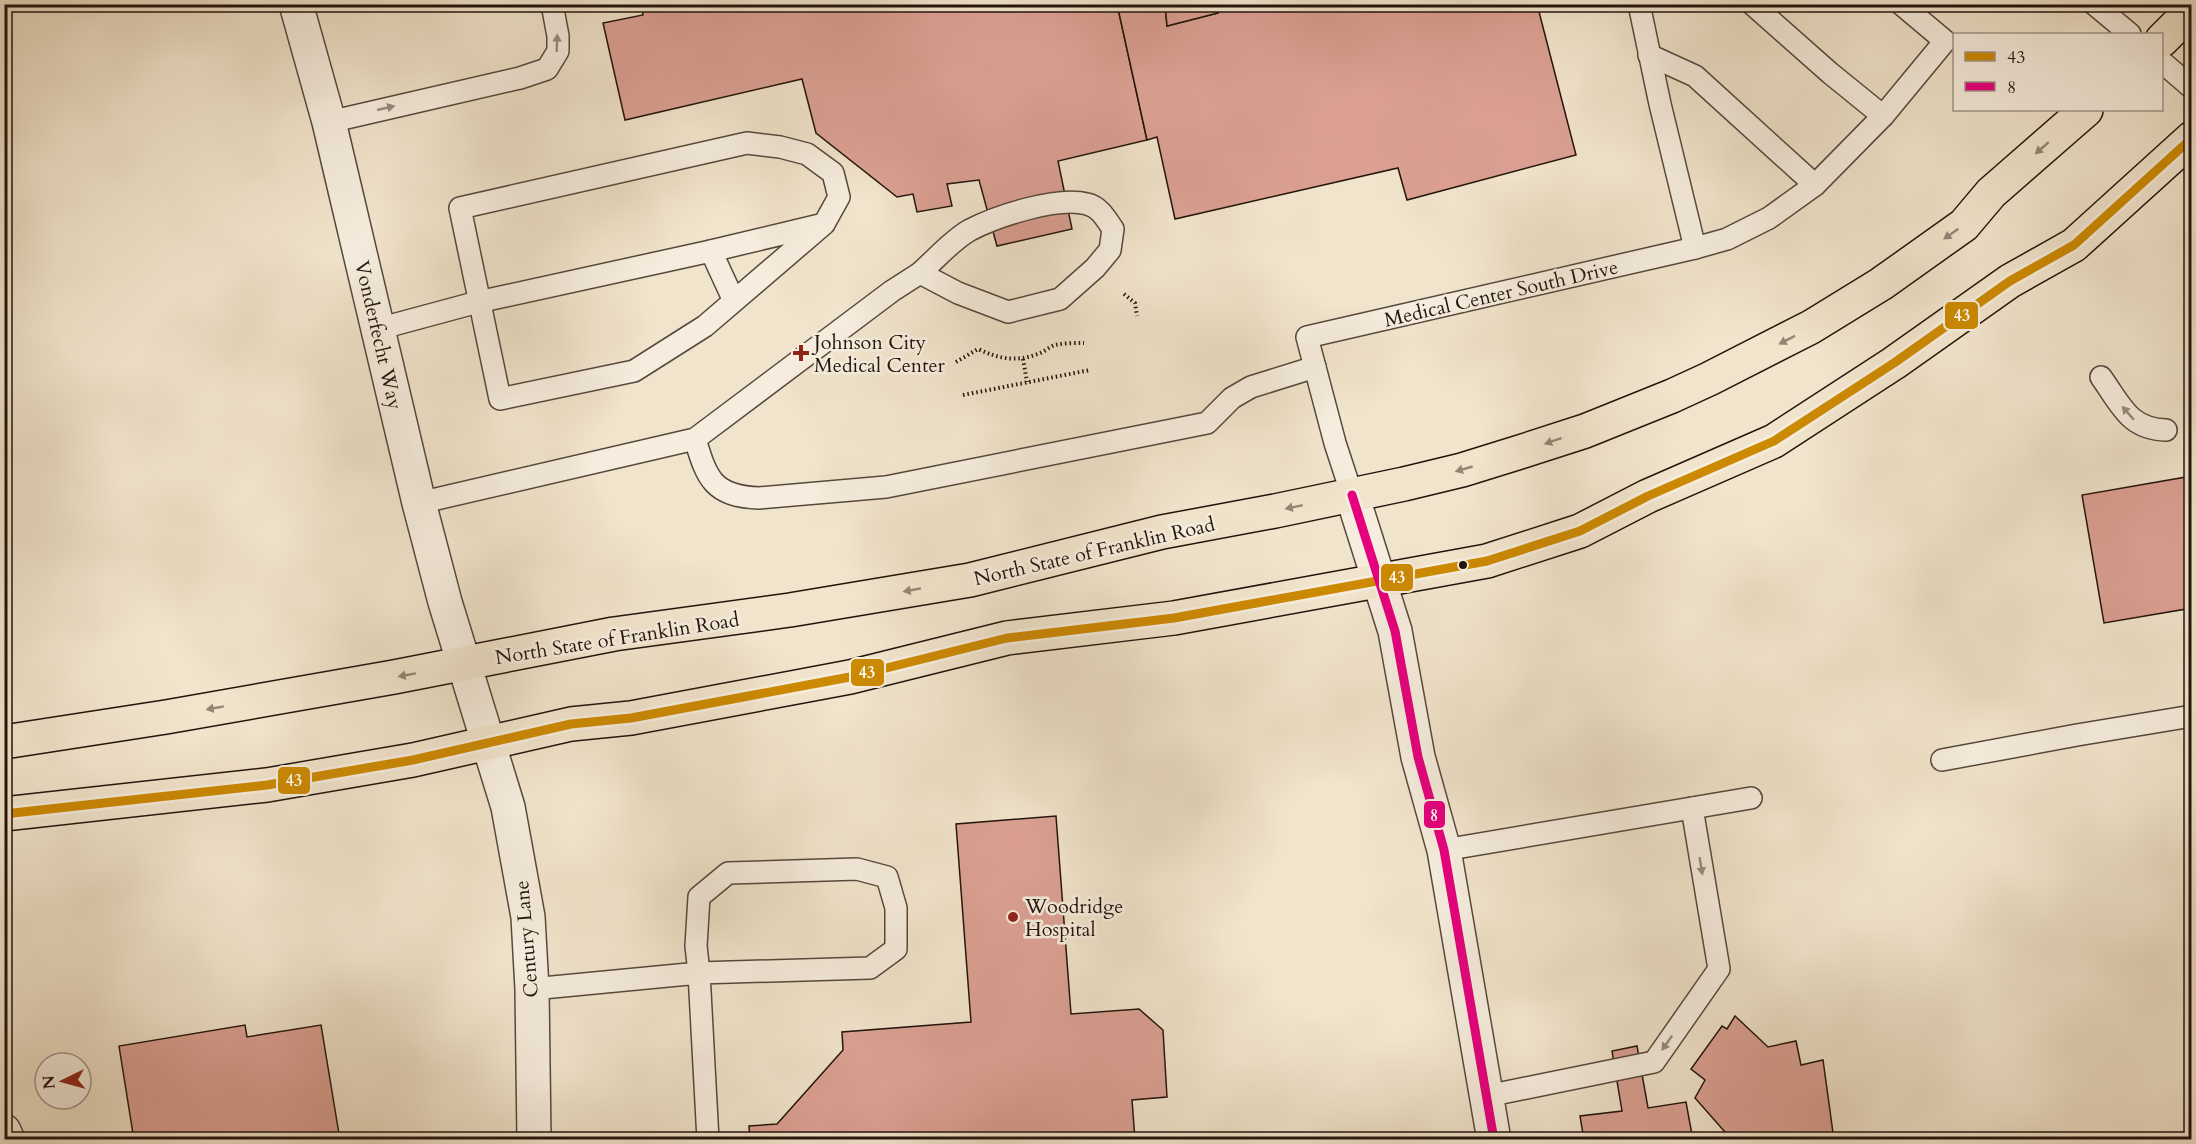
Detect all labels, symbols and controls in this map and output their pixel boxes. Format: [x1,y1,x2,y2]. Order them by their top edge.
one-way arrow [552,33,561,52]
legend [1953,33,2163,111]
text: 43 [2007,45,2025,70]
text: 8 [2007,75,2016,100]
one-way arrow [376,103,395,113]
one-way arrow [2035,141,2050,154]
one-way arrow [1943,228,1959,240]
street label: Medical Center South Drive [1382,253,1621,334]
street label: Vonderfecht Way [348,258,409,413]
line badge: 43 [1944,301,1979,330]
text: 43 [1954,305,1970,327]
place label: Johnson City Medical Center [811,329,946,379]
one-way arrow [1778,335,1795,344]
marker: Johnson City Medical Center [792,344,810,362]
one-way arrow [2122,406,2135,421]
one-way arrow [1544,437,1562,447]
one-way arrow [1455,465,1473,474]
one-way arrow [1285,503,1304,512]
street label: North State of Franklin Road [971,511,1218,592]
unlabelled marker [1457,559,1469,571]
line badge: 43 [1380,563,1414,592]
text: 43 [1389,567,1405,589]
one-way arrow [902,586,921,595]
street label: North State of Franklin Road [493,606,741,671]
line badge: 43 [850,658,885,687]
text: 43 [859,662,875,684]
one-way arrow [397,670,416,679]
one-way arrow [205,704,224,713]
line badge: 43 [277,766,311,795]
text: 43 [286,770,302,792]
line badge: 8 [1423,800,1446,829]
text: 8 [1430,805,1438,827]
one-way arrow [1697,856,1706,875]
street label: Century Lane [508,879,545,999]
place label: Woodridge Hospital [1024,893,1123,943]
marker: Woodridge Hospital [1006,910,1020,924]
one-way arrow [1661,1035,1673,1051]
north arrow [33,1051,93,1111]
text: N [37,1074,61,1090]

